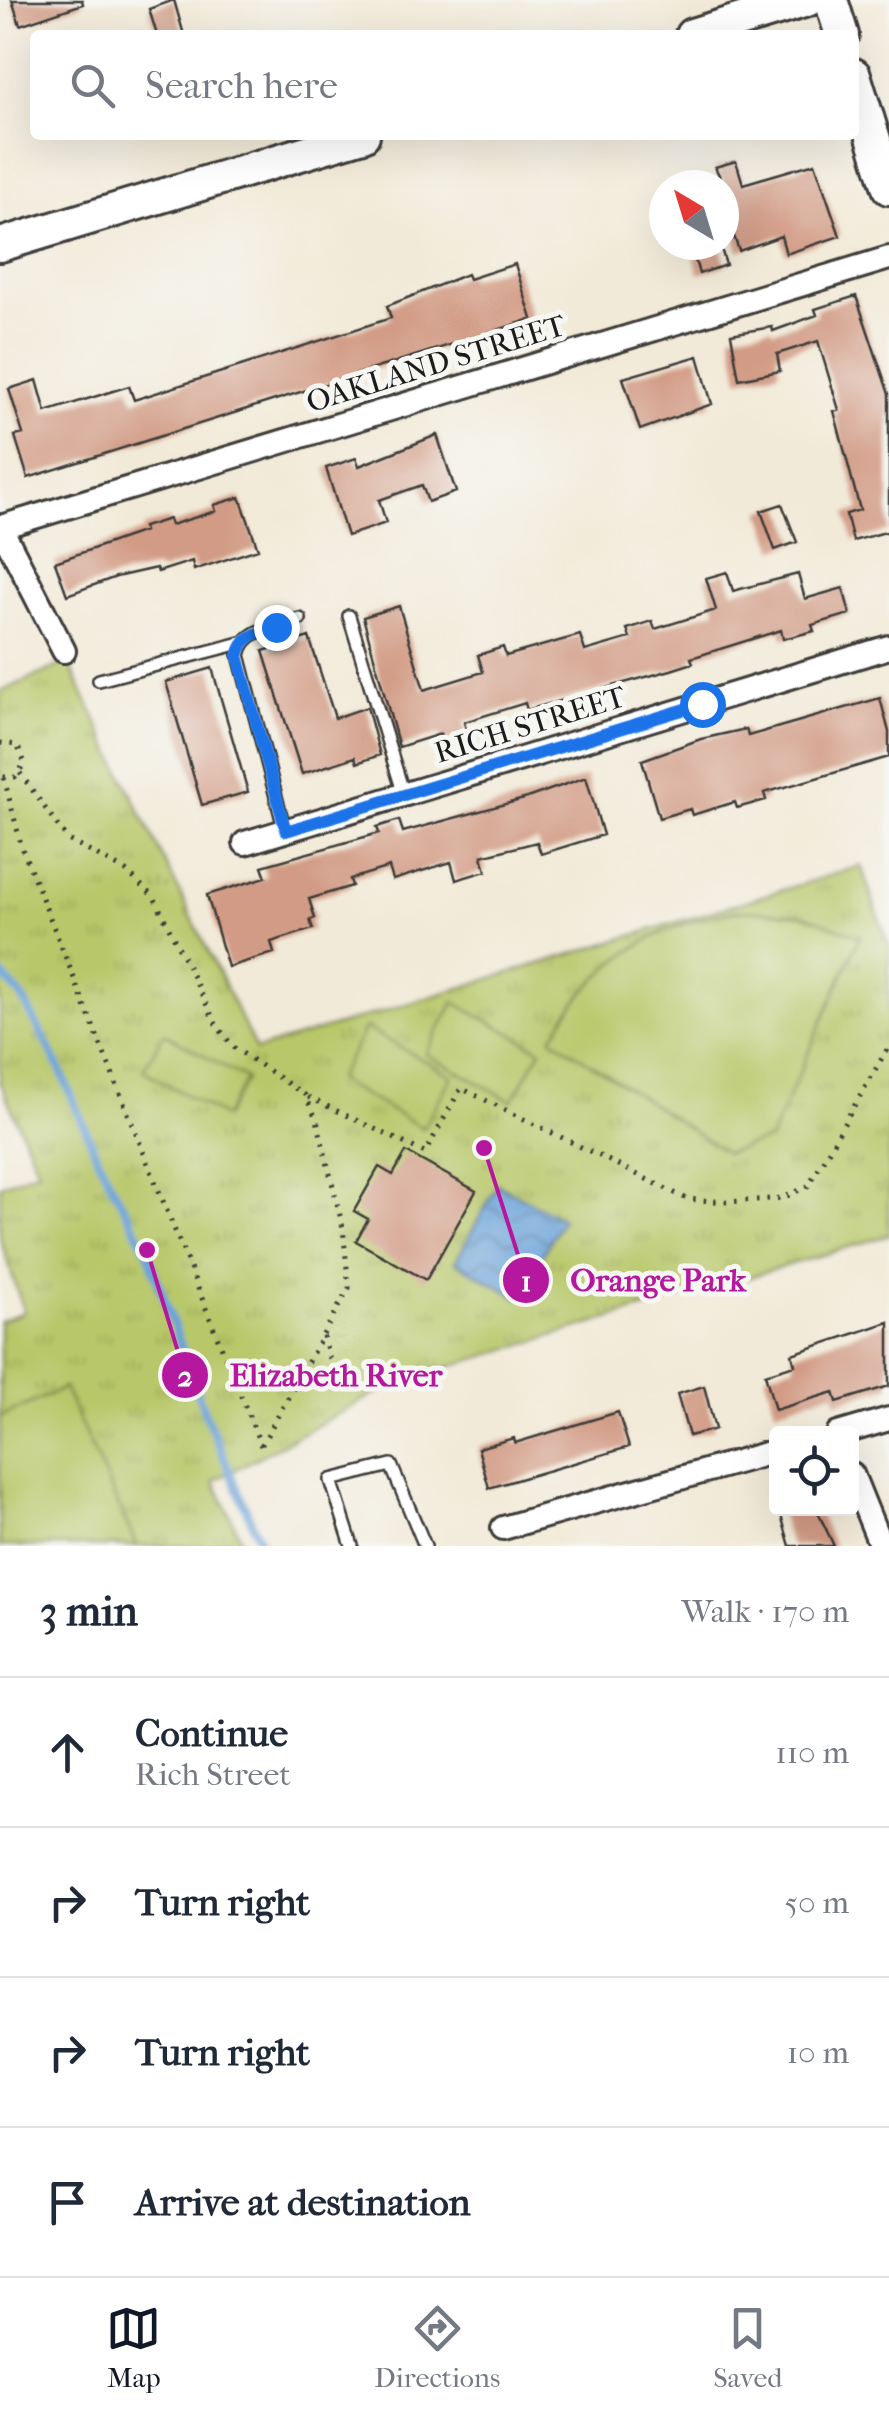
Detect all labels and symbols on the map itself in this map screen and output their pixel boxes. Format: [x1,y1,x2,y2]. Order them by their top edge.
north arrow [649,170,739,260]
street label: OAKLAND STREET [302,308,570,420]
route end [254,605,300,651]
street label: RICH STREET [430,679,630,771]
route start [680,682,726,728]
callout: Orange Park [501,1249,766,1311]
text: Orange Park [570,1262,747,1299]
text: 1 [521,1264,531,1299]
callout: Elizabeth River [160,1344,463,1406]
text: Elizabeth River [230,1357,444,1394]
text: 2 [177,1359,193,1394]

